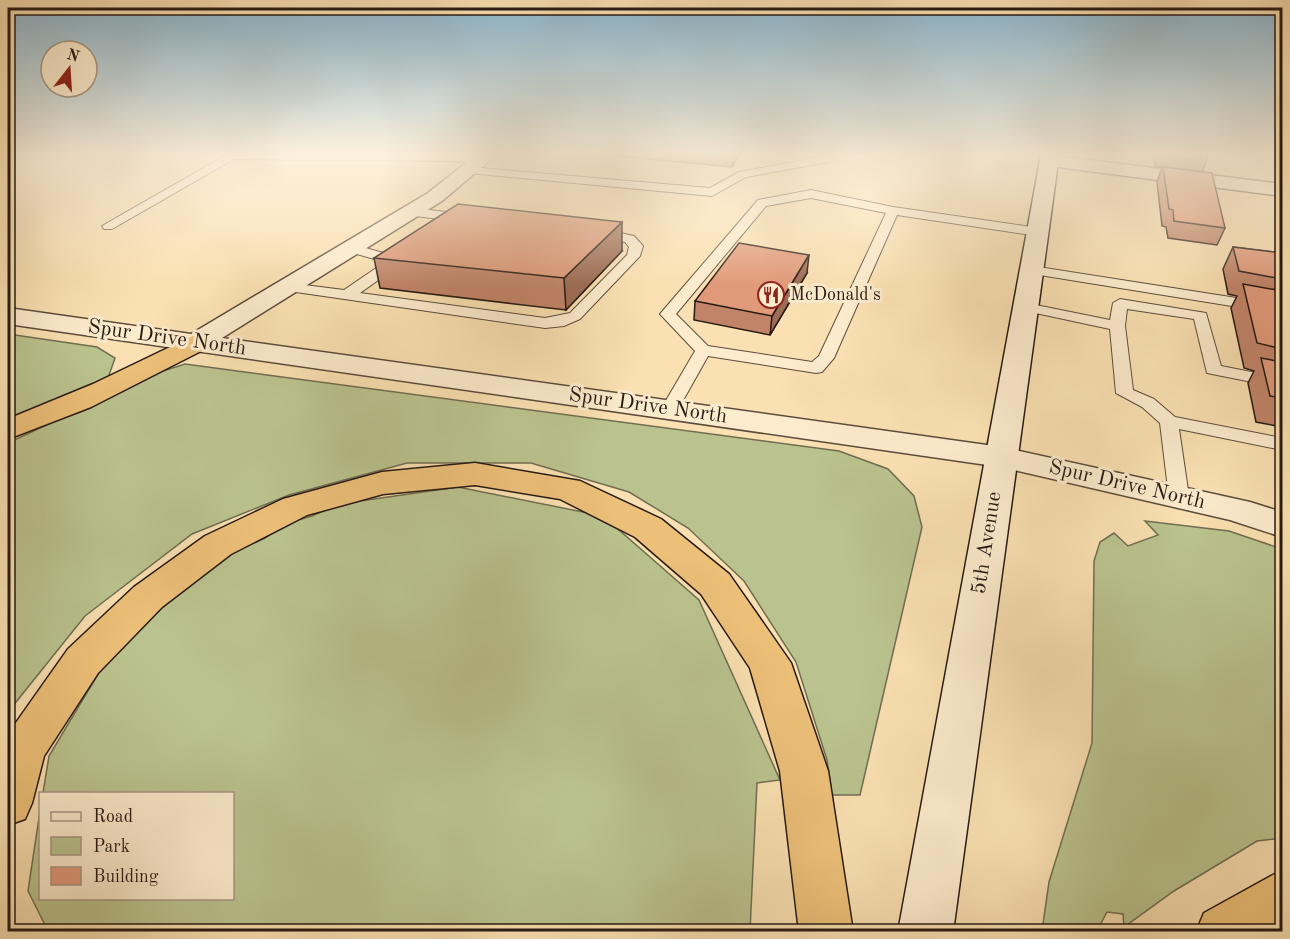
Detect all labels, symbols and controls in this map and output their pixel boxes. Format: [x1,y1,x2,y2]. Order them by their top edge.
north arrow [39,39,99,99]
text: N [65,47,82,66]
restaurant icon: McDonald's [756,280,786,310]
place label: McDonald's [790,286,881,304]
street label: Spur Drive North [86,316,248,360]
street label: Spur Drive North [567,384,729,428]
street label: Spur Drive North [1047,457,1207,513]
street label: 5th Avenue [969,490,1005,596]
legend [39,792,234,900]
text: Road [93,808,133,826]
text: Park [93,838,130,856]
text: Building [93,868,159,886]

